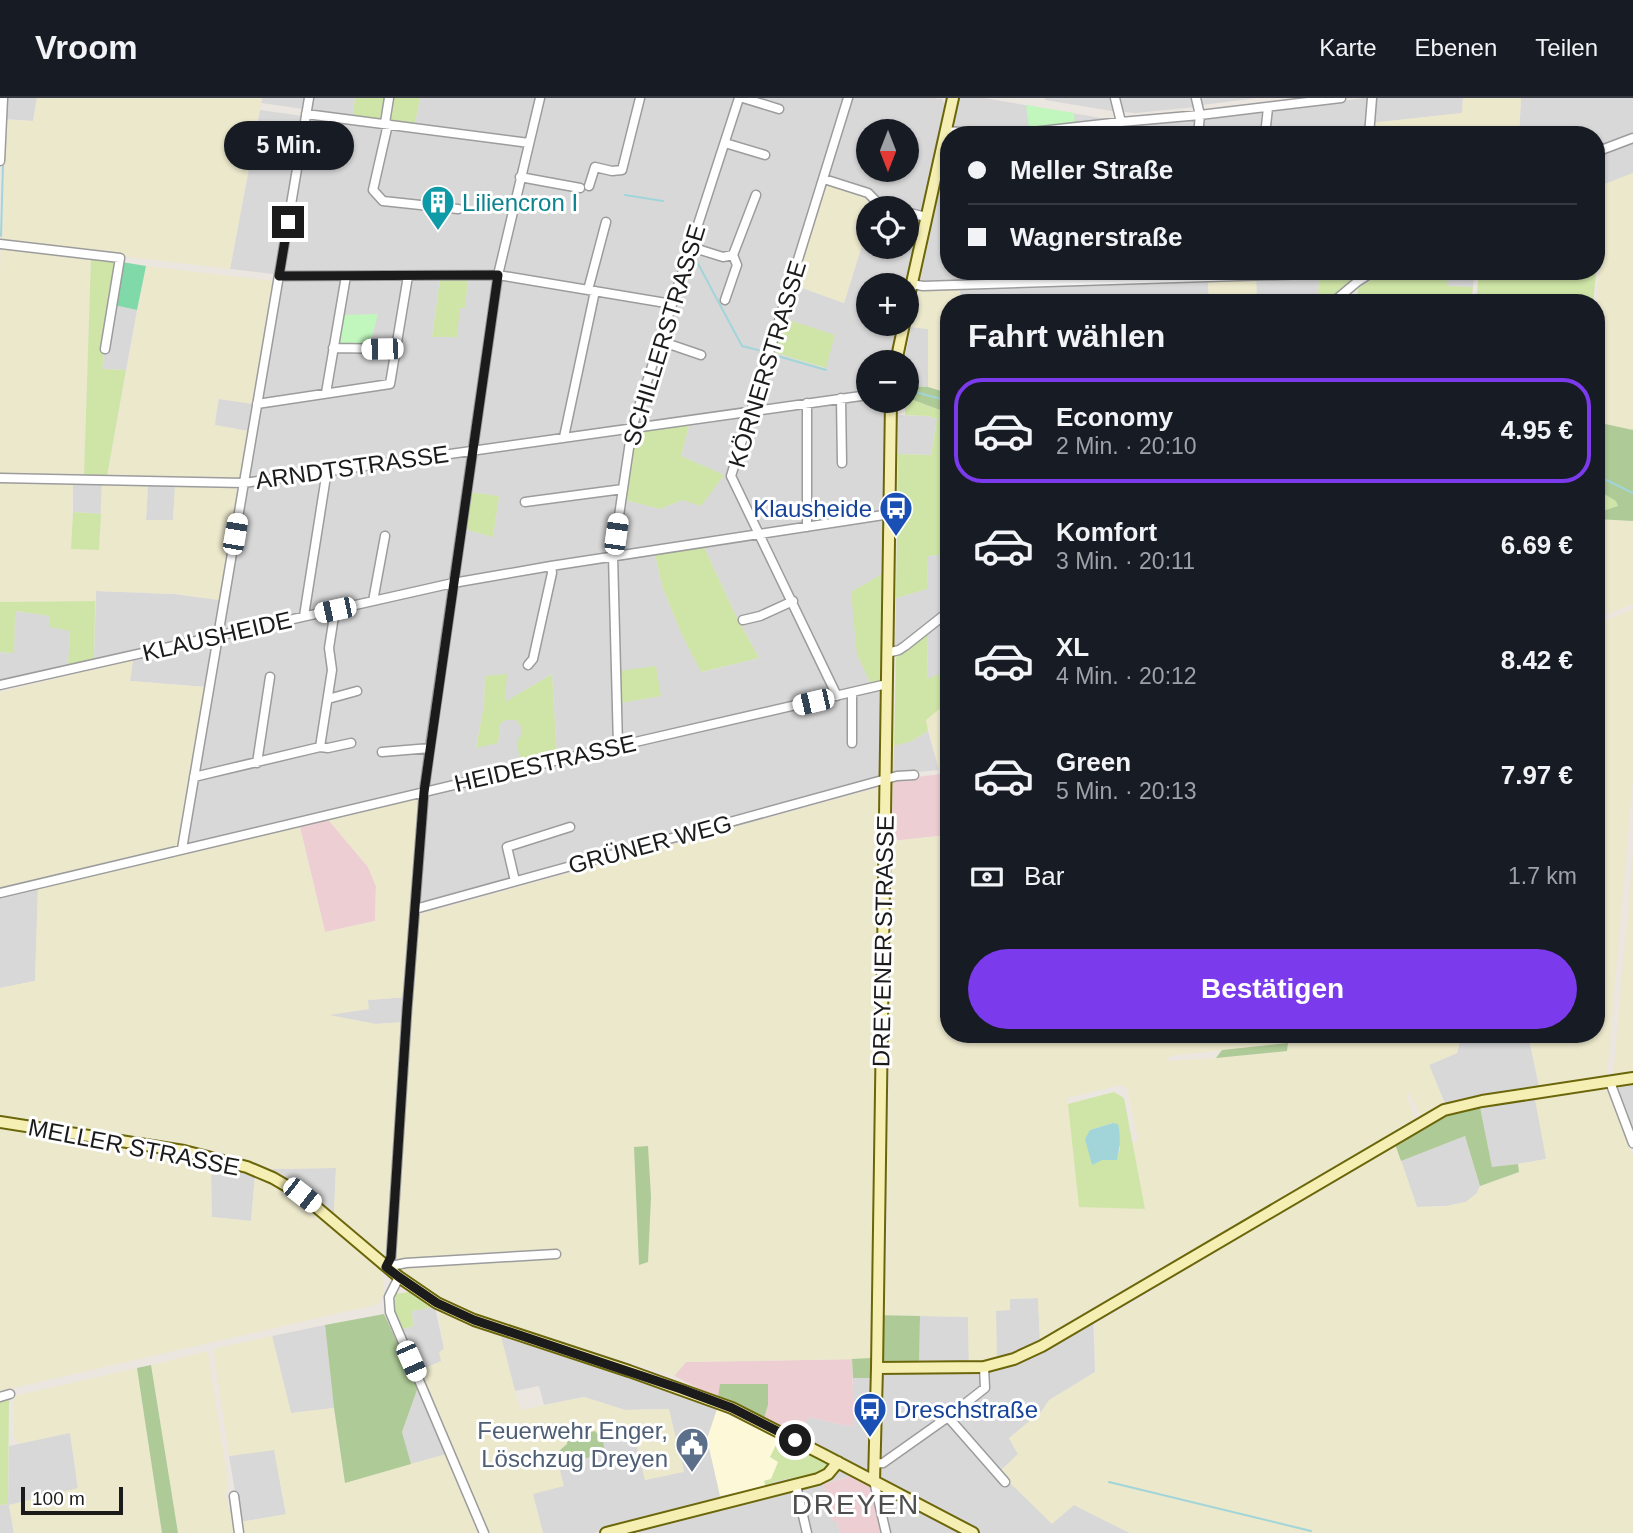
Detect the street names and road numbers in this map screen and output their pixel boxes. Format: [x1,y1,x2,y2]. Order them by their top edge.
street label: SCHILLERSTRASSE [618,221,710,449]
street label: KÖRNERSTRASSE [723,257,811,471]
street label: ARNDTSTRASSE [254,440,450,494]
street label: KLAUSHEIDE [140,606,294,666]
street label: HEIDESTRASSE [452,729,638,797]
street label: GRÜNER WEG [565,809,735,879]
street label: DREYENER STRASSE [867,815,899,1067]
street label: MELLER STRASSE [26,1113,242,1181]

